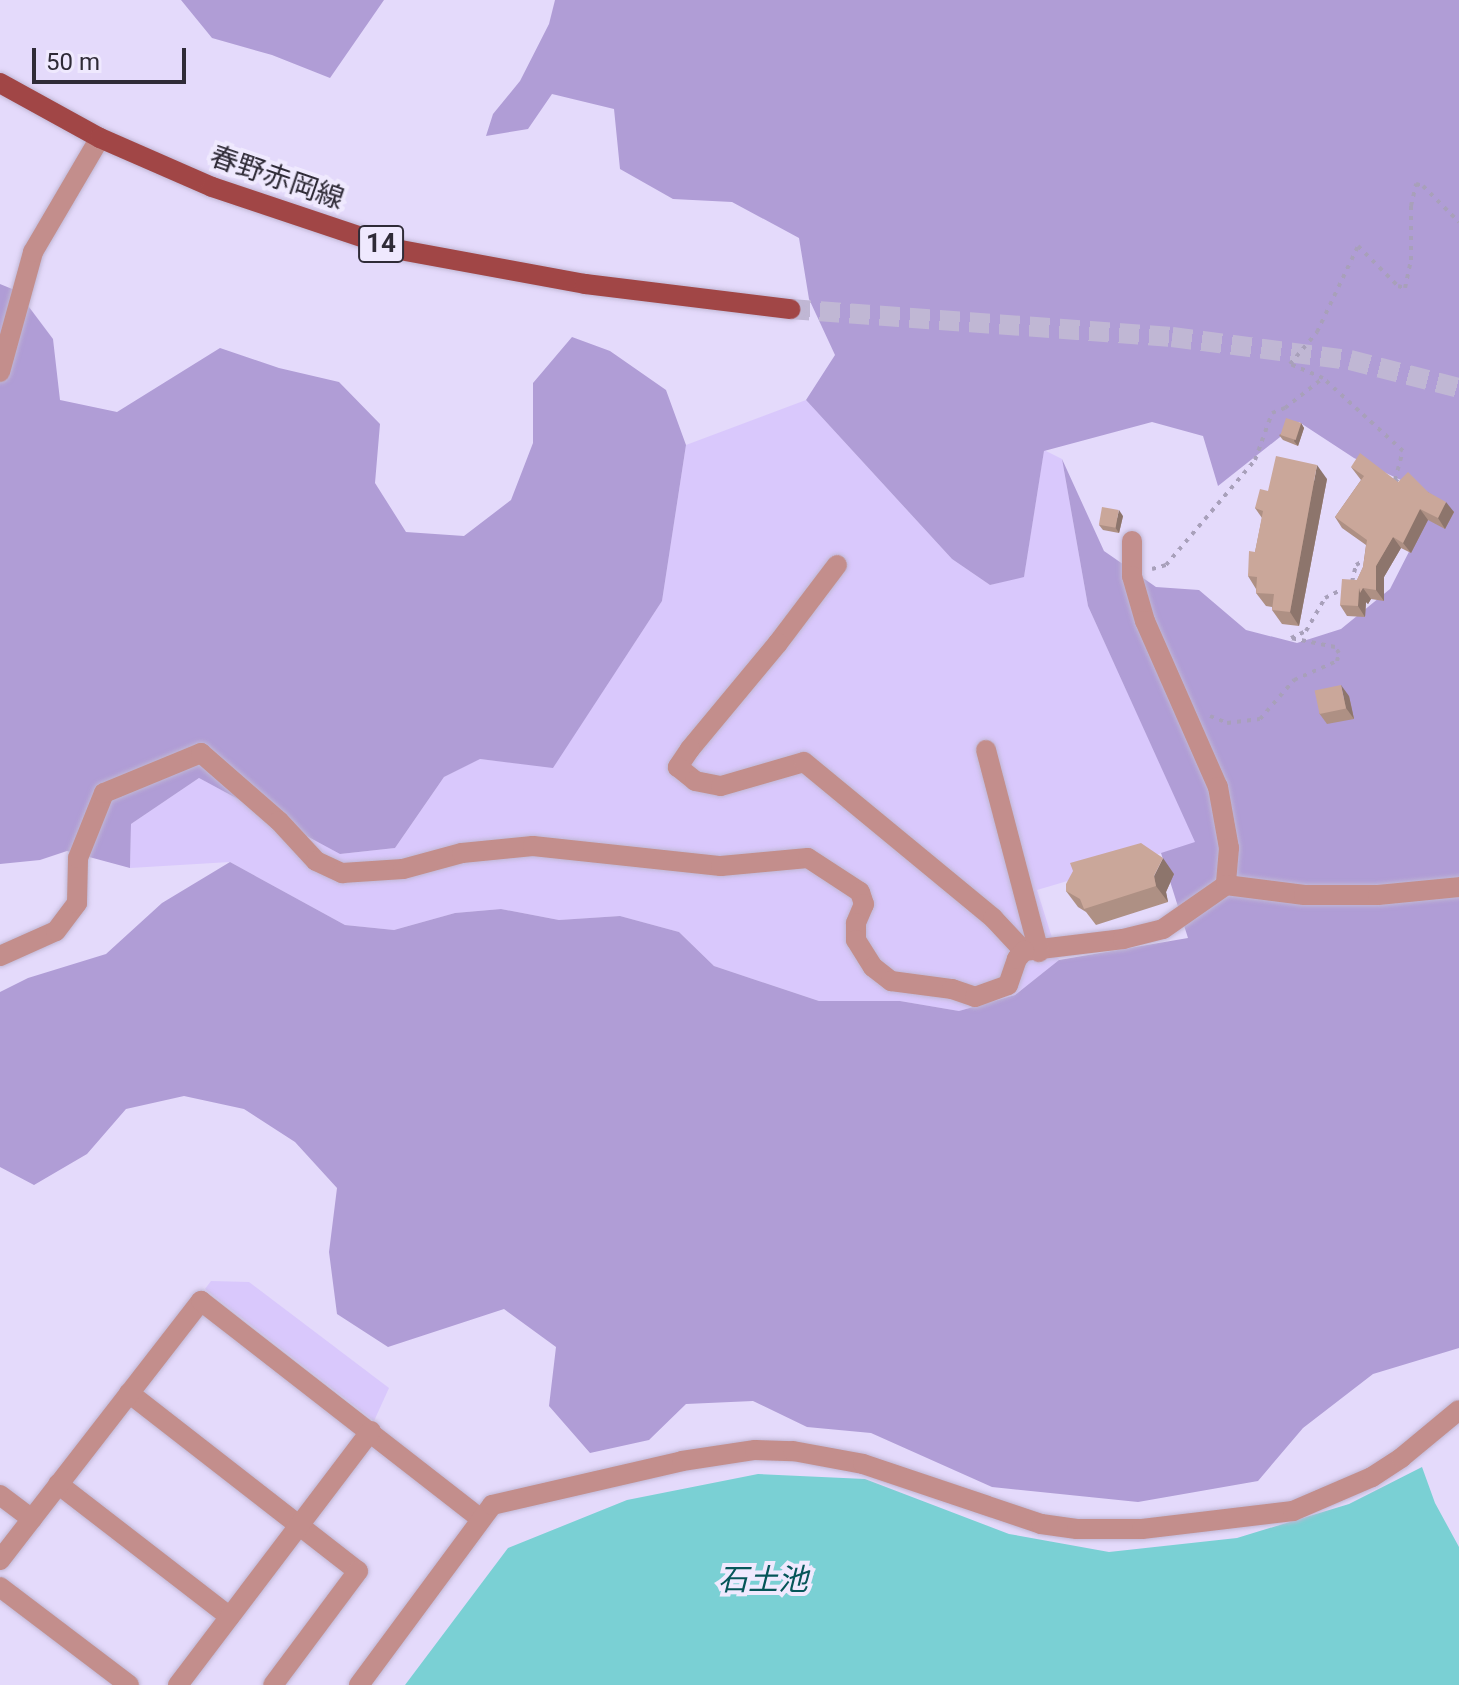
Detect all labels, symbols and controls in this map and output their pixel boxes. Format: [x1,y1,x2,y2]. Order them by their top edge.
scale bar [36,32,190,82]
text: 50 m [46,48,100,76]
street label: 春野赤岡線 [205,139,349,217]
road number: 14 [357,222,405,266]
water label: 石土池 [718,1562,808,1598]

